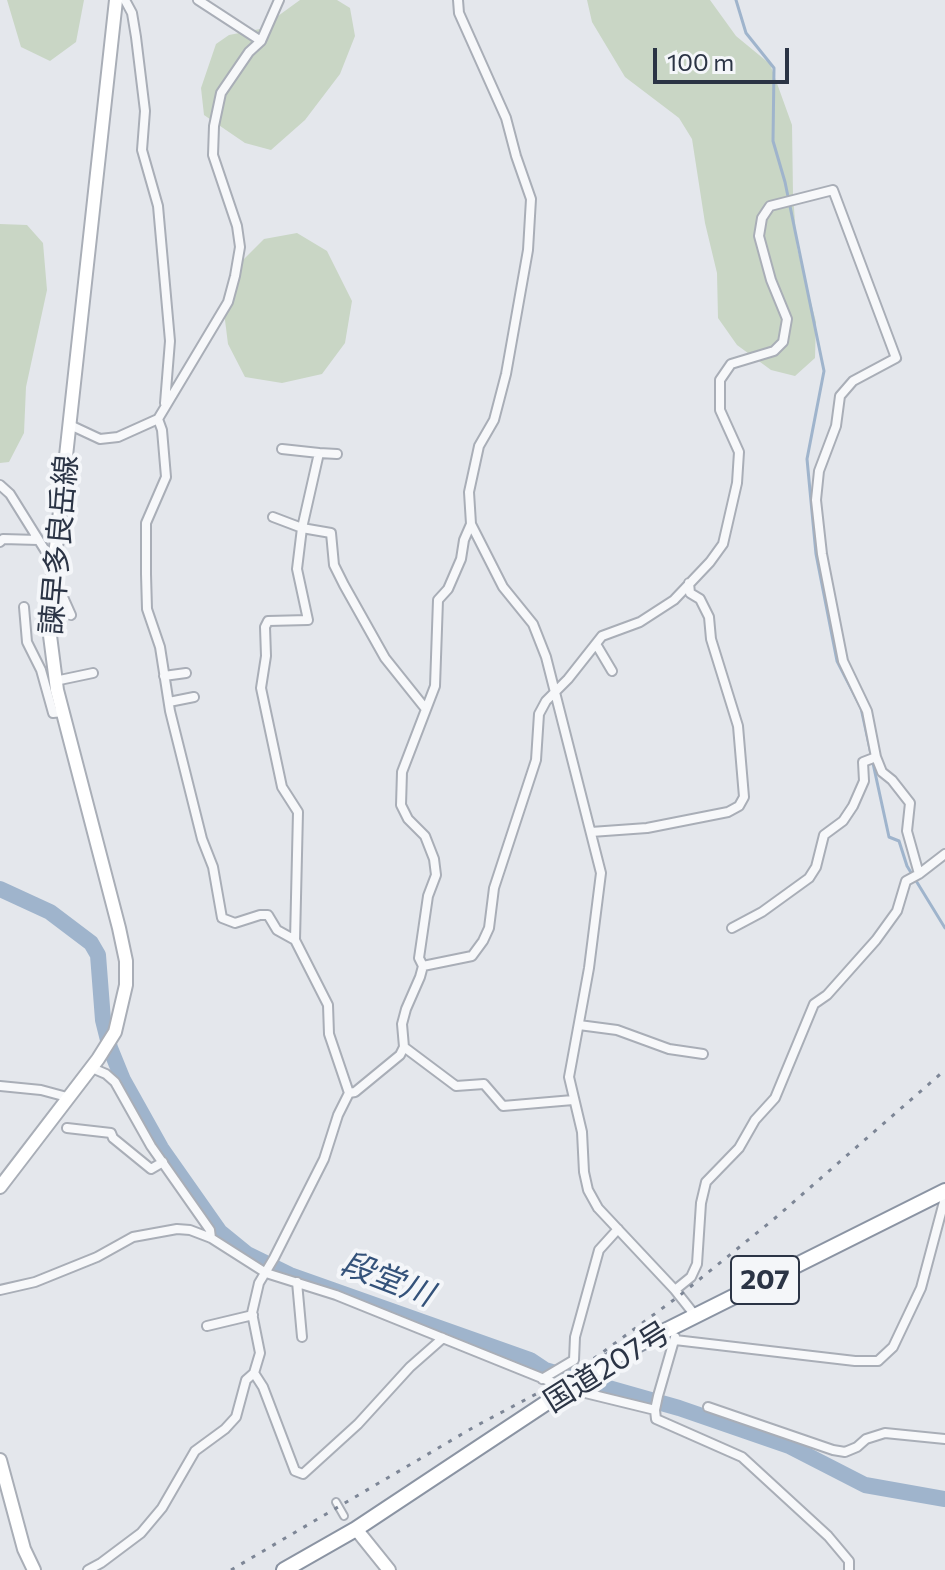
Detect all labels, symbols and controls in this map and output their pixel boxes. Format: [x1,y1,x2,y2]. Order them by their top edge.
scale bar [657,32,793,82]
text: 100 m [667,47,734,76]
street label: 諫早多良岳線 [33,454,85,636]
water label: 段堂川 [335,1244,439,1314]
road number: 207 [731,1256,799,1304]
street label: 国道207号 [537,1314,677,1420]

